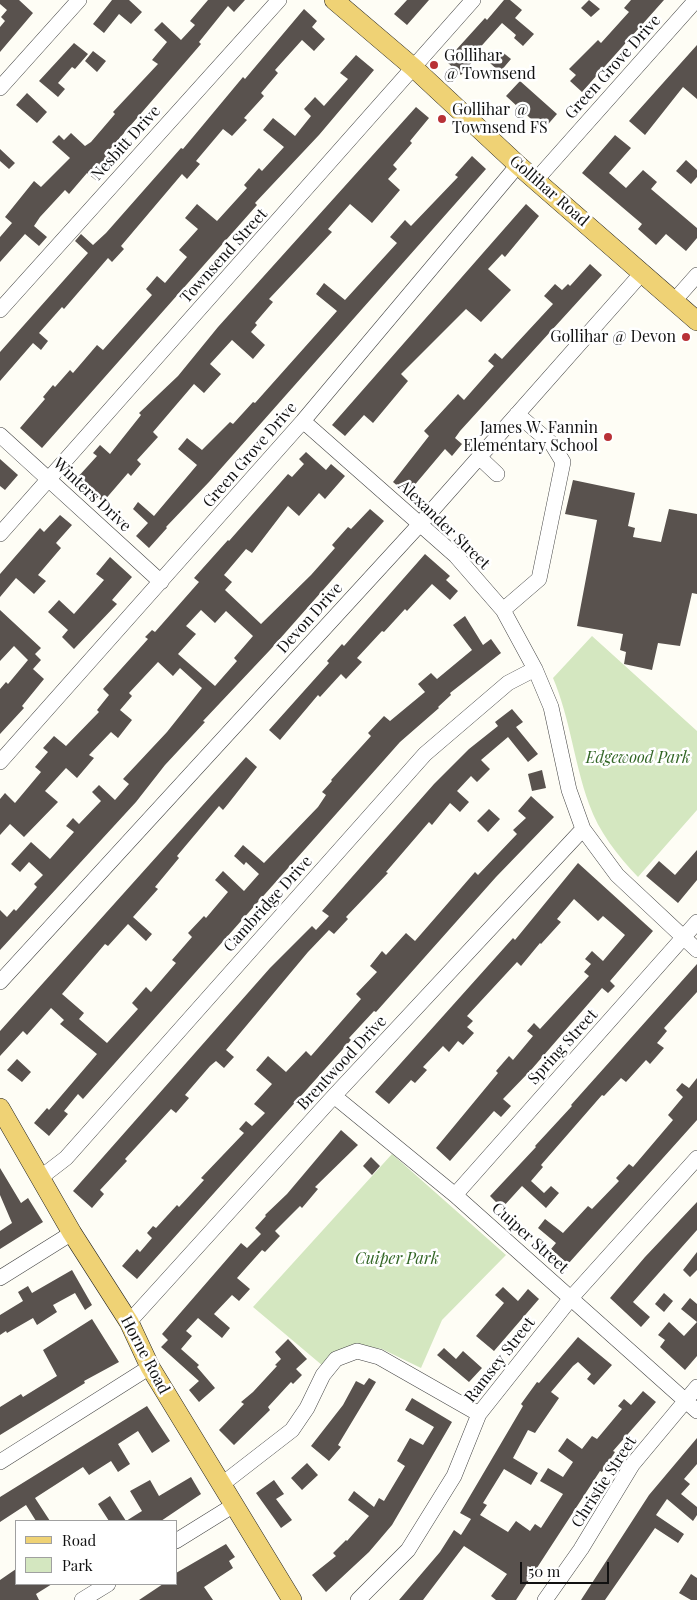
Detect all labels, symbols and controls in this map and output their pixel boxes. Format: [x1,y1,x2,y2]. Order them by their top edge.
street label: Green Grove Drive [561,11,665,123]
place label: Gollihar @ Townsend [444,46,536,84]
marker: Gollihar @ Townsend [428,59,440,71]
place label: Gollihar @ Townsend FS [452,100,548,138]
street label: Nesbitt Drive [87,102,165,184]
marker: Gollihar @ Townsend FS [436,113,448,125]
street label: Gollihar Road [506,151,592,231]
street label: Townsend Street [176,205,272,307]
place label: Gollihar @ Devon [550,327,676,347]
marker: Gollihar @ Devon [680,331,692,343]
street label: Green Grove Drive [199,398,301,512]
place label: James W. Fannin Elementary School [463,418,598,456]
marker: James W. Fannin Elementary School [602,431,614,443]
street label: Winters Drive [49,454,135,536]
street label: Alexander Street [394,477,494,573]
street label: Devon Drive [273,579,347,657]
park label: Edgewood Park [586,748,690,768]
street label: Cambridge Drive [220,852,316,956]
street label: Spring Street [524,1005,602,1089]
street label: Brentwood Drive [293,1012,391,1114]
street label: Cuiper Street [488,1199,572,1277]
park label: Cuiper Park [355,1249,439,1269]
street label: Horne Road [116,1313,174,1397]
street label: Ramsey Street [461,1314,539,1406]
street label: Christie Street [567,1433,641,1531]
legend [15,1520,178,1585]
text: Road [62,1530,96,1550]
scale bar [522,1552,611,1584]
text: Park [62,1555,93,1575]
text: 50 m [528,1561,560,1581]

